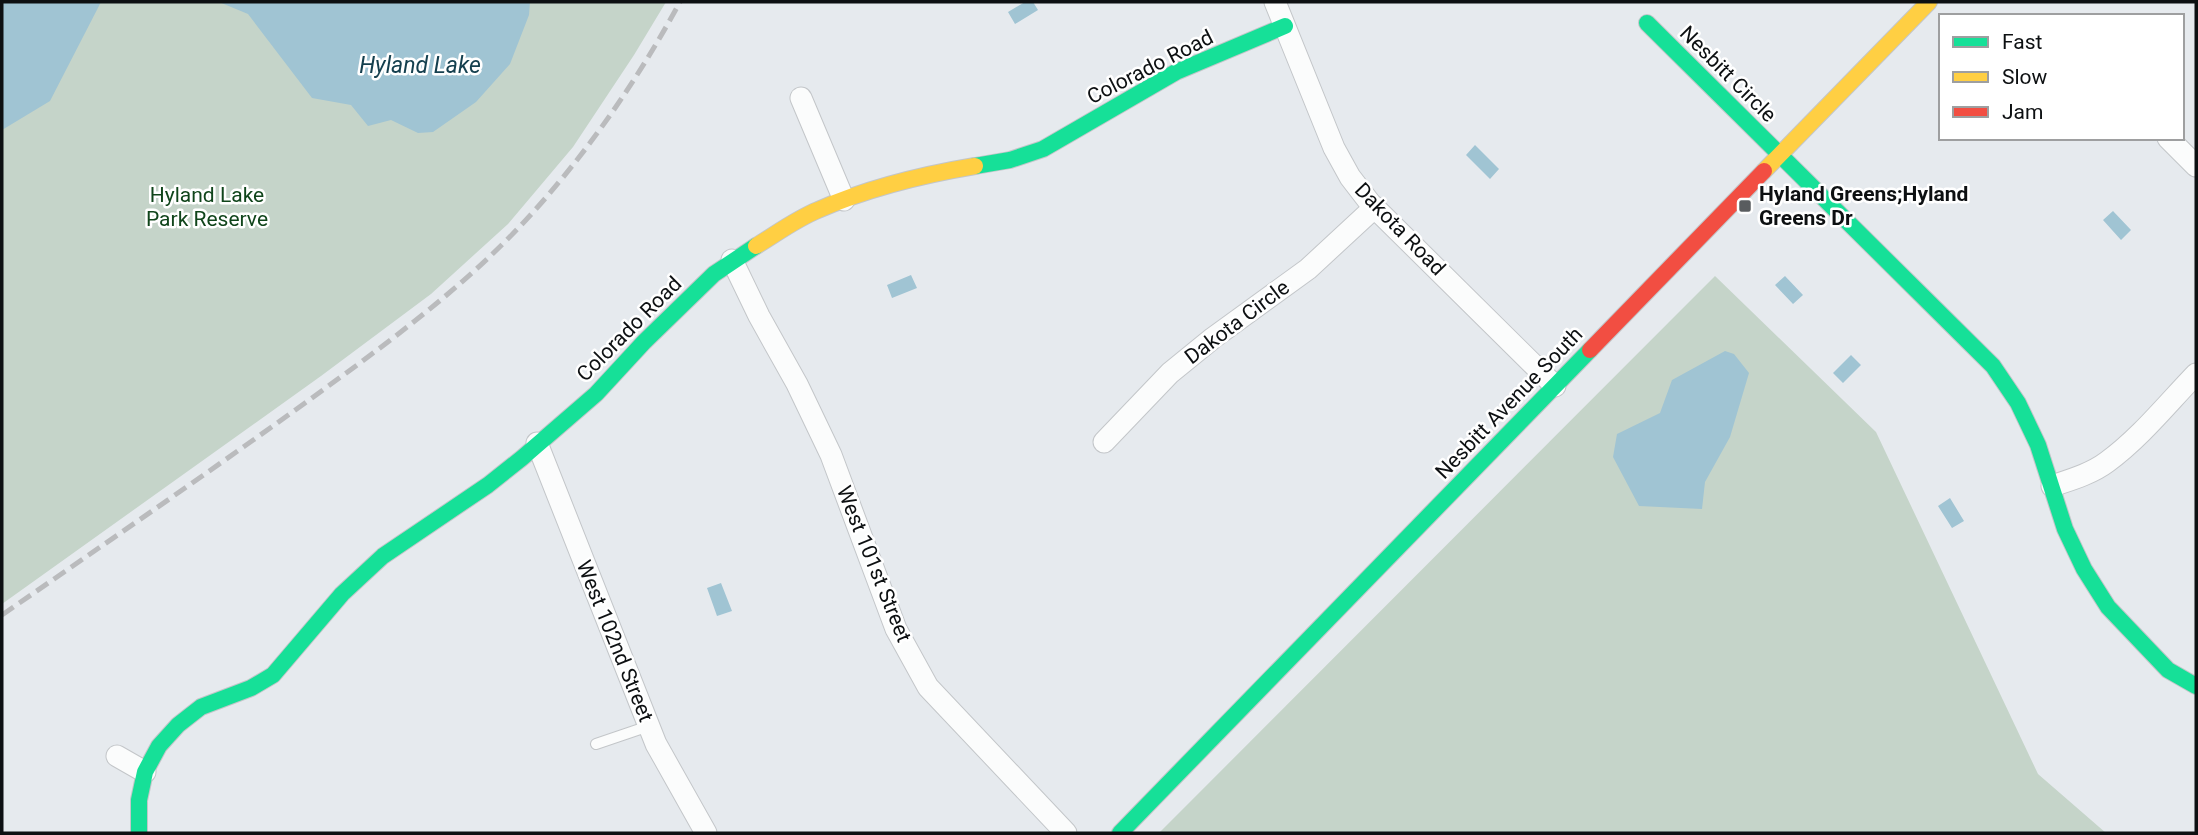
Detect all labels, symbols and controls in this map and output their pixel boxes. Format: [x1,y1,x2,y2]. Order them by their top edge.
legend [1939,14,2184,140]
street label: Nesbitt Circle [1675,21,1781,127]
street label: Colorado Road [1083,25,1217,109]
text: Fast [2002,30,2043,54]
water label: Hyland Lake [359,52,481,79]
text: Slow [2002,65,2048,89]
text: Jam [2002,100,2043,124]
street label: Dakota Road [1350,178,1450,280]
place label: Hyland Greens;Hyland Greens Dr [1759,182,1968,230]
park label: Hyland Lake Park Reserve [146,183,268,231]
marker: Hyland Greens;Hyland Greens Dr [1737,198,1753,214]
street label: Colorado Road [572,272,686,386]
street label: Dakota Circle [1180,275,1294,369]
street label: Nesbitt Avenue South [1431,322,1587,484]
street label: West 101st Street [832,483,916,646]
street label: West 102nd Street [572,557,658,725]

